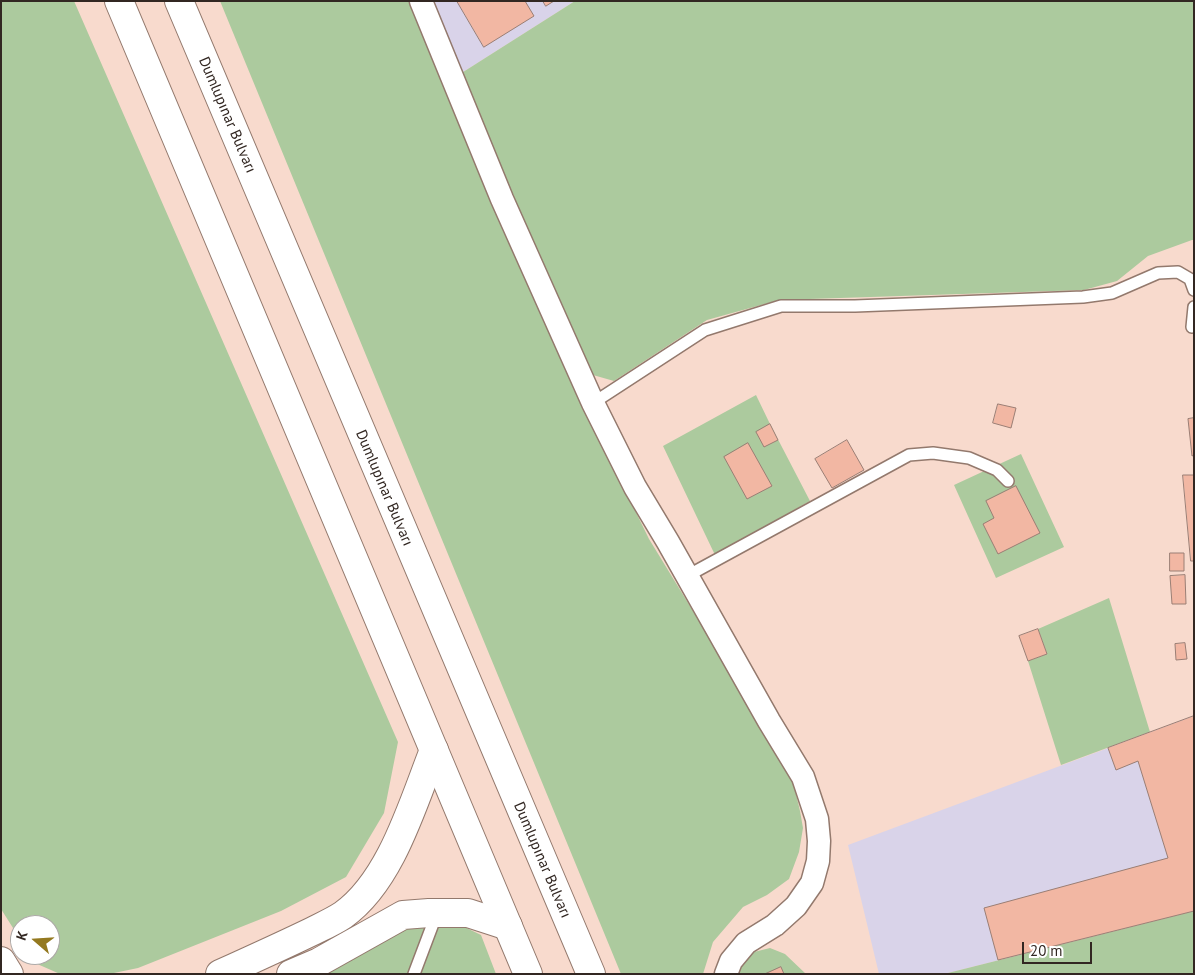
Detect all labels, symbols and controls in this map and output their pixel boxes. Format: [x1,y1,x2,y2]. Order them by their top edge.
street label: Dumlupınar Bulvarı [194,54,260,176]
street label: Dumlupınar Bulvarı [351,427,417,549]
street label: Dumlupınar Bulvarı [509,799,575,921]
north arrow [10,915,60,965]
text: K [12,928,32,942]
scale bar [1025,932,1095,964]
text: 20 m [1030,941,1063,960]

